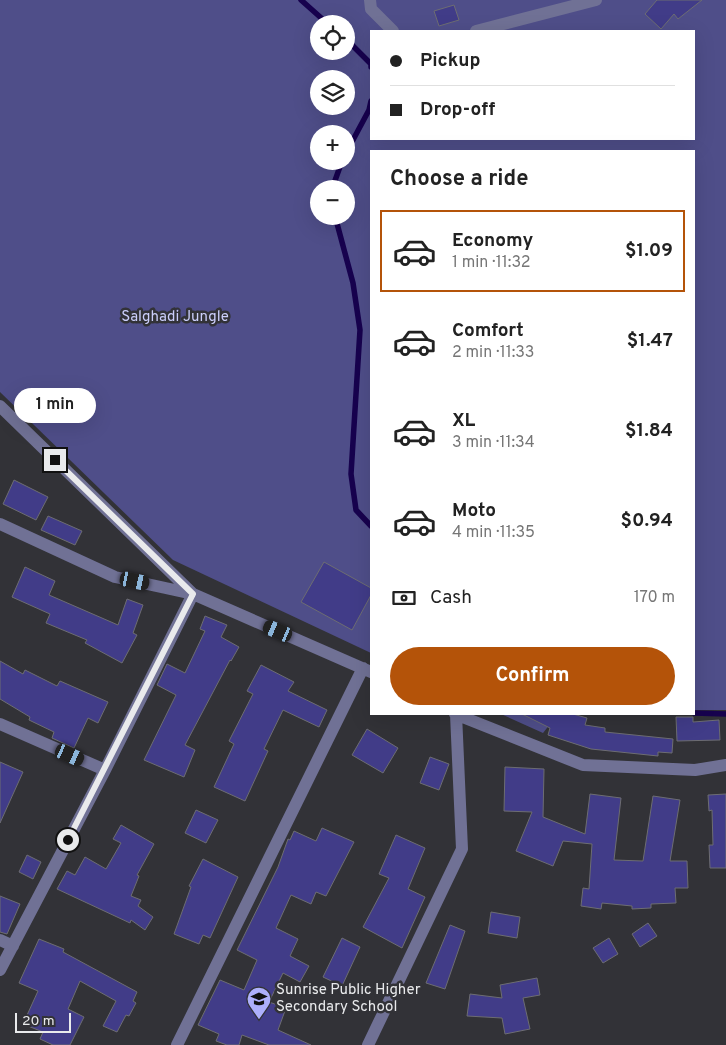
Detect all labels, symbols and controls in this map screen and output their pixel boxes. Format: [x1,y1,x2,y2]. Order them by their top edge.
map controls [310,15,355,225]
button: locate [310,15,355,60]
text: Pickup [420,49,480,73]
button: layers [310,70,355,115]
text: Drop-off [420,98,495,122]
button: + [310,125,355,170]
text: Choose a ride [390,166,528,193]
button: − [310,180,355,225]
icon: car [392,229,437,274]
text: Economy [452,229,533,253]
text: $1.09 [625,239,673,263]
text: 1 min · 11:32 [452,253,531,273]
park label: Salghadi Jungle [121,308,229,327]
icon: car [392,319,437,364]
text: Comfort [452,319,524,343]
text: $1.47 [627,329,673,353]
text: 2 min · 11:33 [452,343,535,363]
callout: 1 min [14,388,96,422]
text: 1 min [36,395,74,415]
icon: car [392,409,437,454]
text: XL [452,409,475,433]
text: $1.84 [625,419,673,443]
text: 3 min · 11:34 [452,433,535,453]
route end [44,449,66,471]
icon: car [392,499,437,544]
text: Moto [452,499,496,523]
text: $0.94 [621,509,673,533]
text: 4 min · 11:35 [452,523,535,543]
car [118,571,151,591]
icon: cash [390,584,418,612]
text: Cash [430,586,472,610]
text: 170 m [634,588,675,608]
car [261,618,294,644]
button: Confirm [390,647,675,705]
car [53,742,86,768]
route start [57,829,79,851]
place label: Sunrise Public Higher Secondary School [276,981,421,1017]
school or university icon: Sunrise Public Higher Secondary School [246,986,272,1020]
scale bar [15,1010,71,1033]
text: 20 m [22,1013,55,1030]

